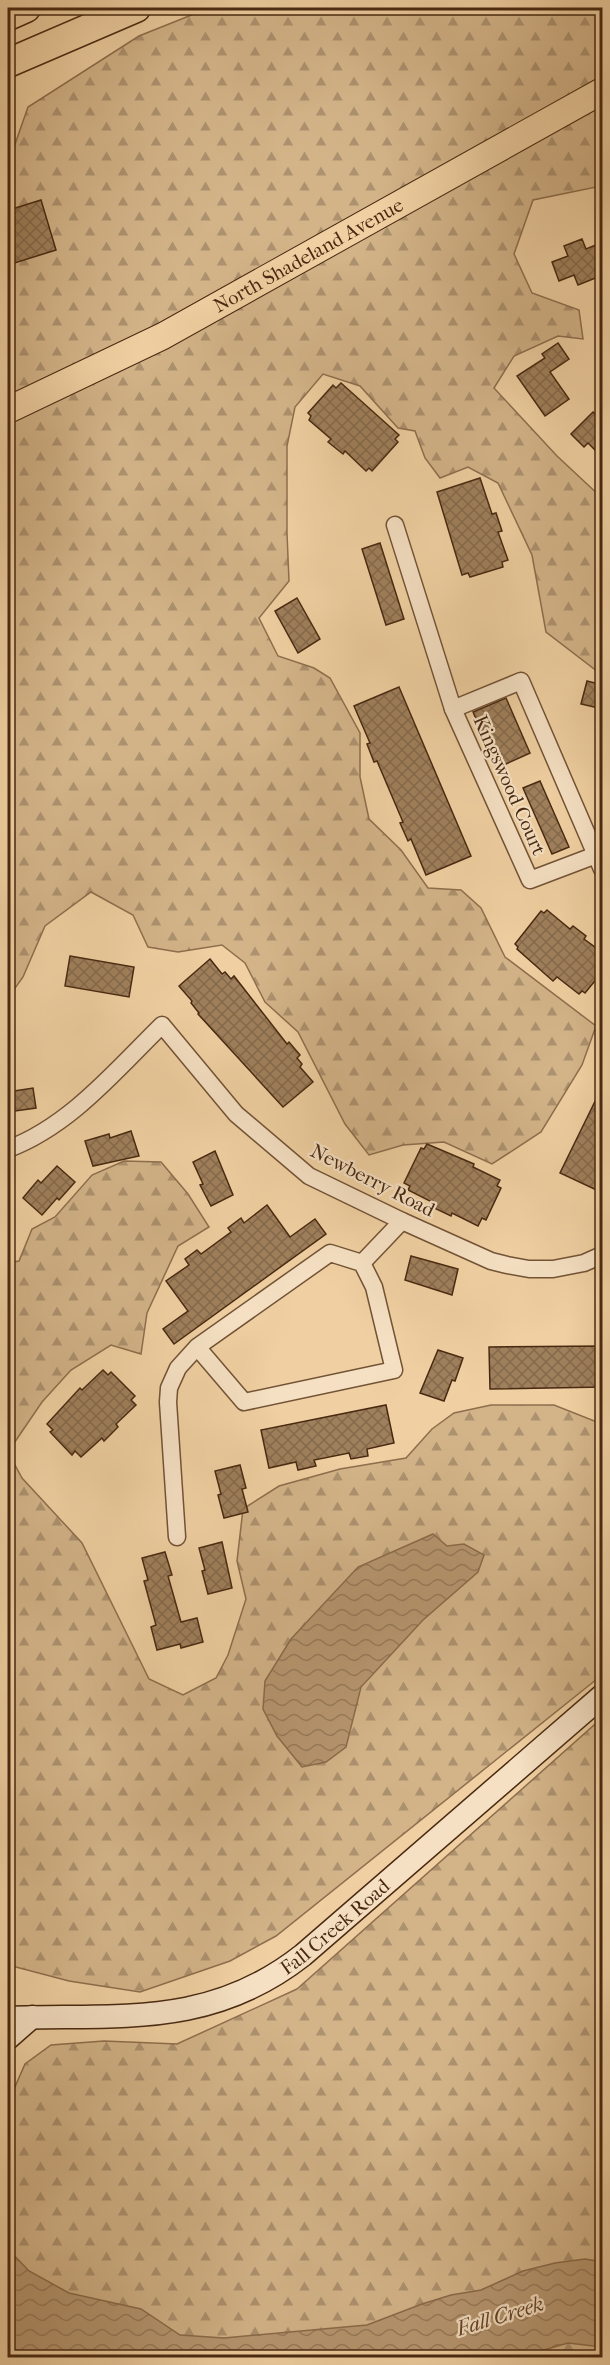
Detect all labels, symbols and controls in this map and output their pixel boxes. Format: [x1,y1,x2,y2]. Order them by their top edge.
street label: North Shadeland Avenue [209,193,407,318]
street label: Kingswood Court [468,712,551,859]
street label: Newberry Road [307,1139,440,1222]
street label: Fall Creek Road [276,1874,395,1980]
water label: Fall Creek [453,2291,546,2341]

